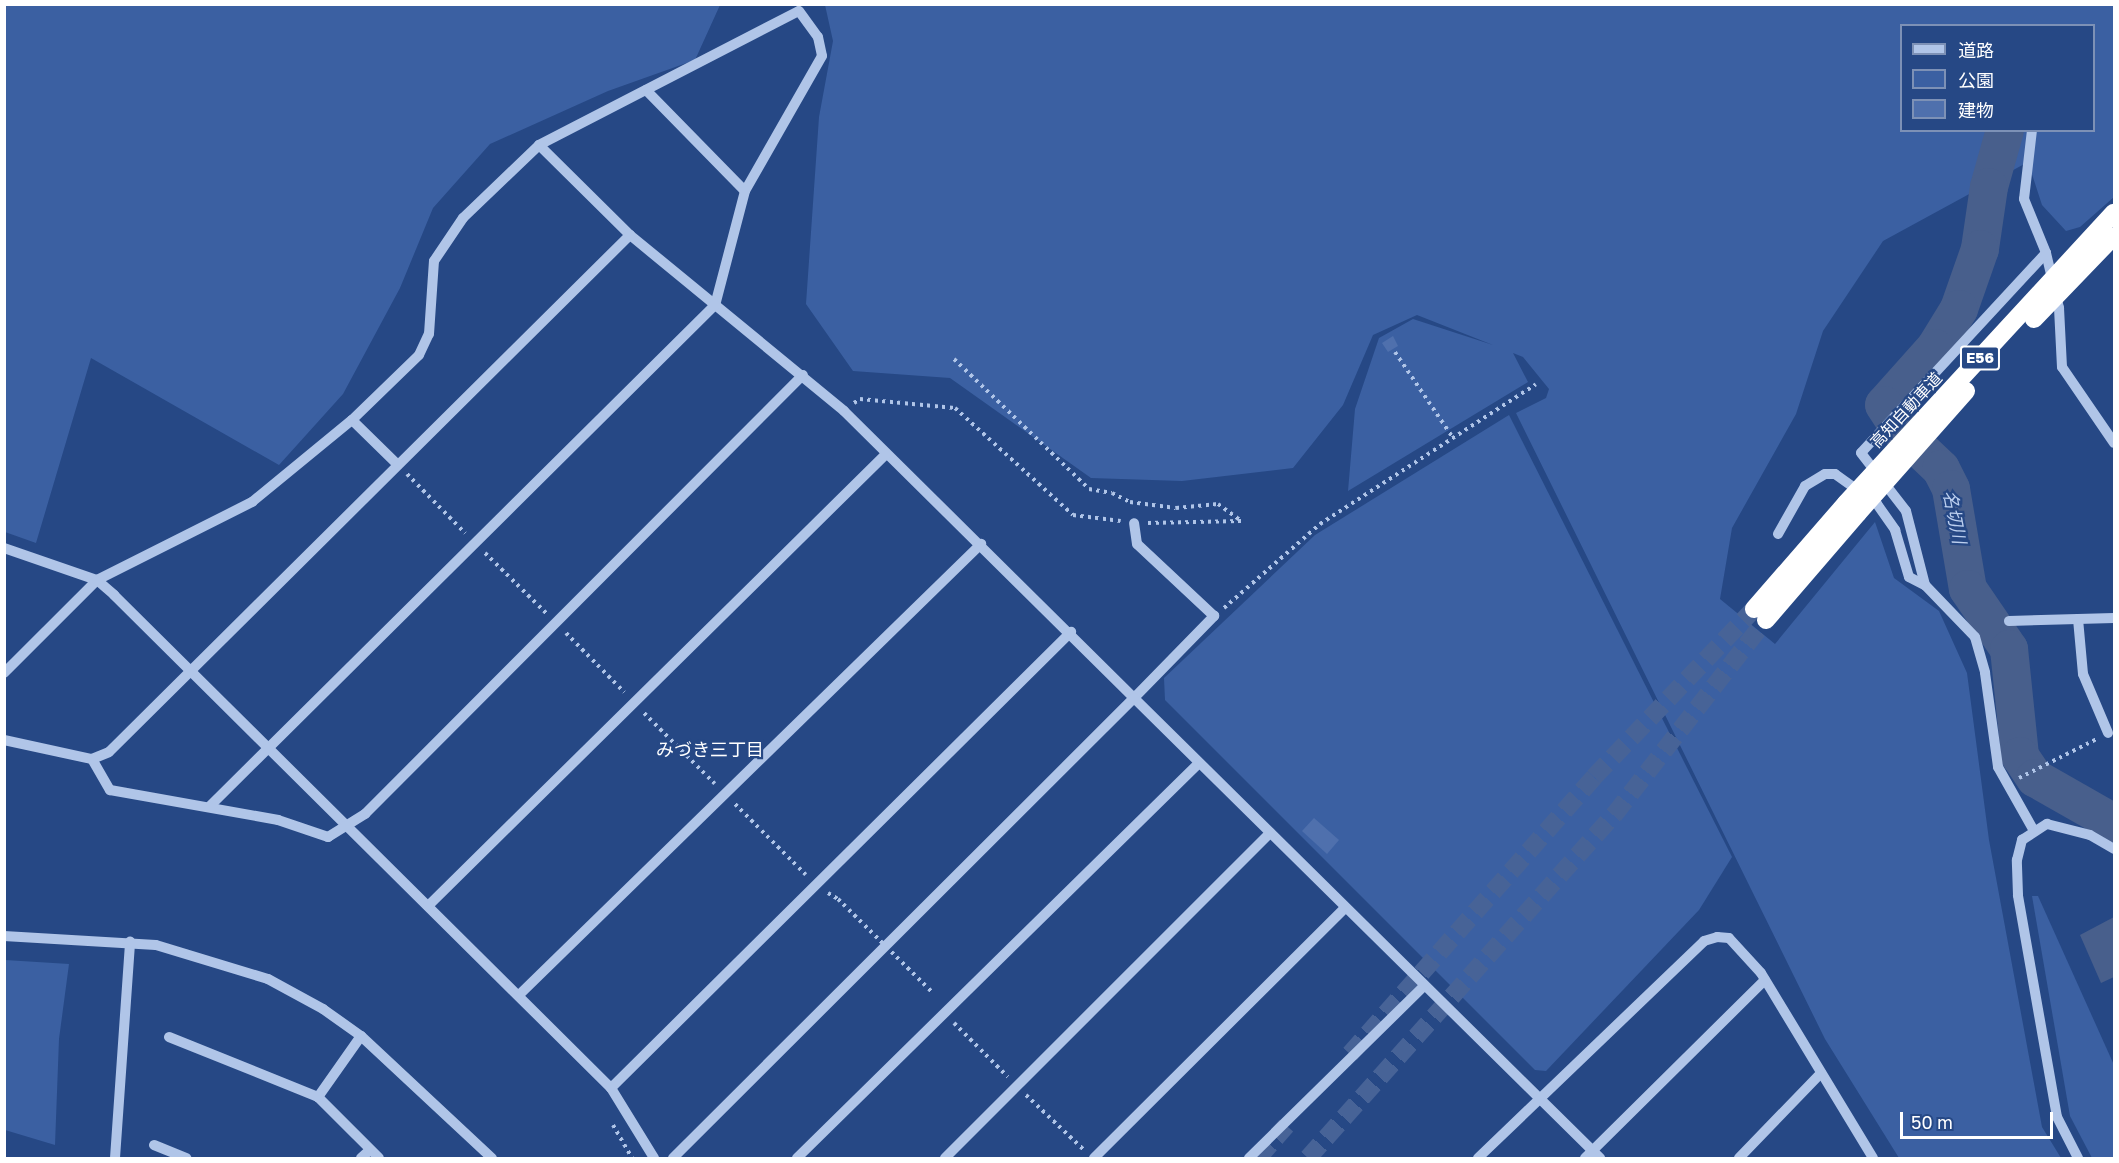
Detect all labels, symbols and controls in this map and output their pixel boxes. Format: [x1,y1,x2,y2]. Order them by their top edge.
legend [1900,24,2095,132]
text: 道路 [1958,39,1994,61]
text: 公園 [1958,69,1994,91]
text: 建物 [1958,99,1994,121]
road number: E56 [1959,346,2001,370]
street label: 高知自動車道 [1866,368,1946,452]
water label: 名切川 [1939,488,1971,546]
district label: みづき三丁目 [656,738,764,760]
scale bar [1903,1100,2056,1138]
text: 50 m [1911,1111,1953,1133]

